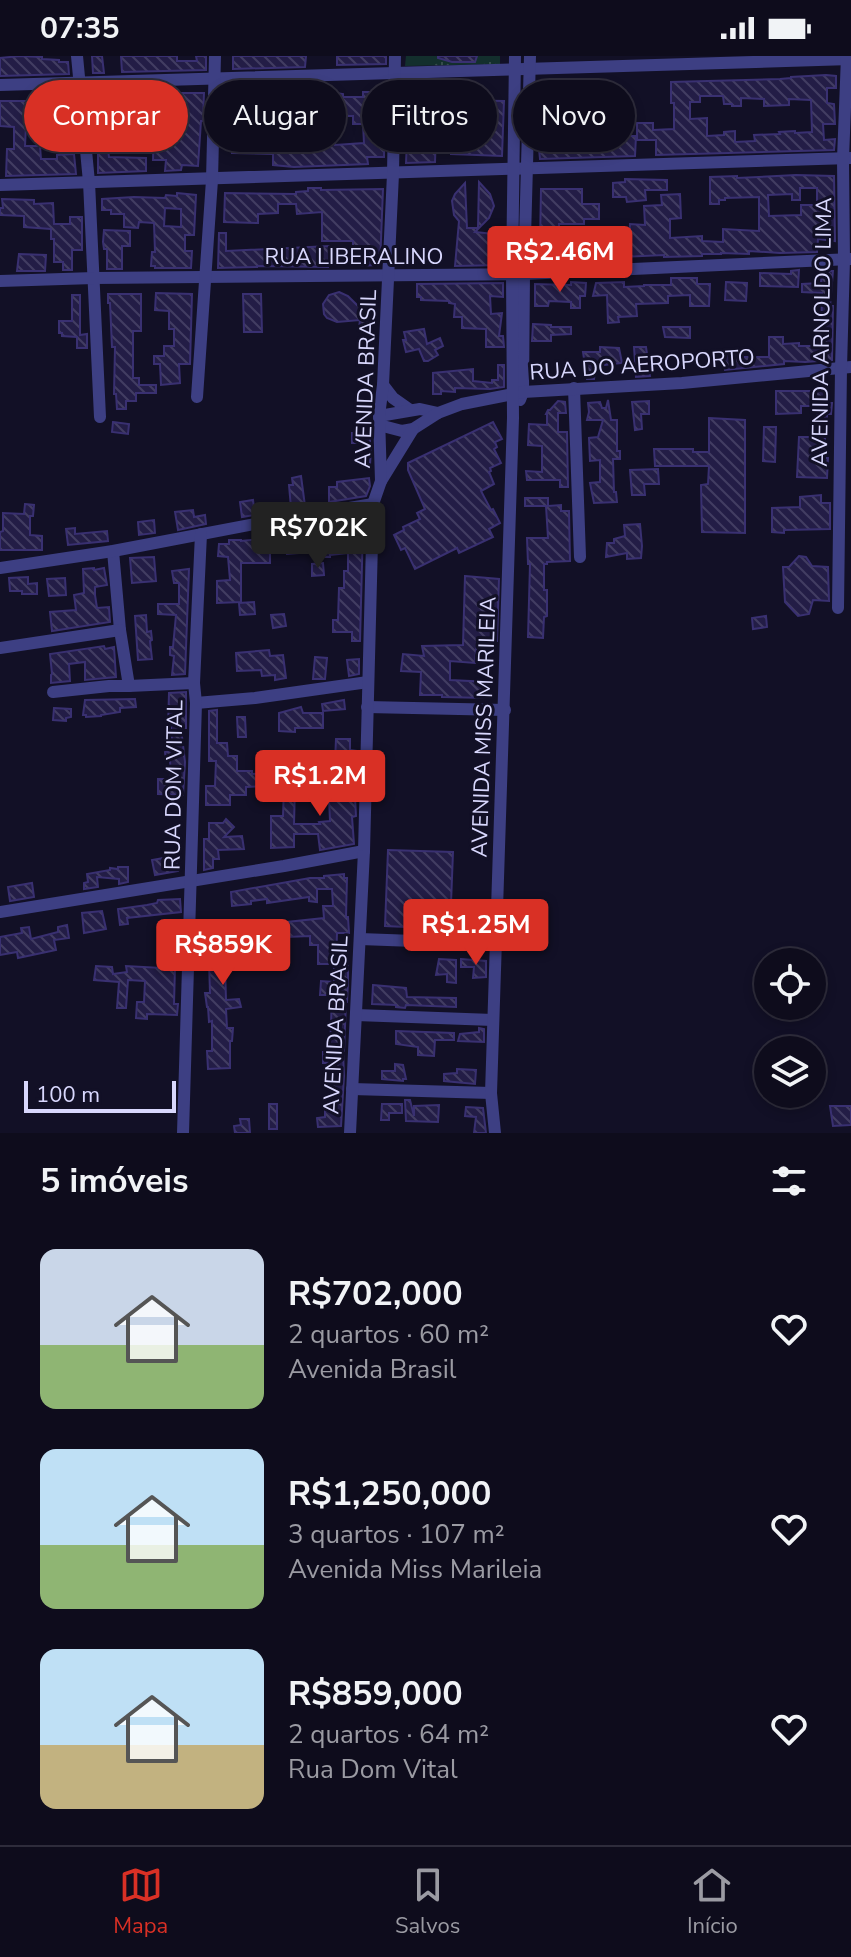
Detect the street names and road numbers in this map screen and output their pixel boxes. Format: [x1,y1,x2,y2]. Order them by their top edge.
street label: AVENIDA ARNOLDO LIMA [805,197,839,467]
street label: RUA LIBERALINO [265,242,443,272]
street label: AVENIDA BRASIL [348,289,384,469]
street label: RUA DO AEROPORTO [529,342,756,388]
street label: AVENIDA MISS MARILEIA [464,596,504,858]
street label: RUA DOM VITAL [158,700,190,870]
street label: AVENIDA BRASIL [316,935,356,1115]

